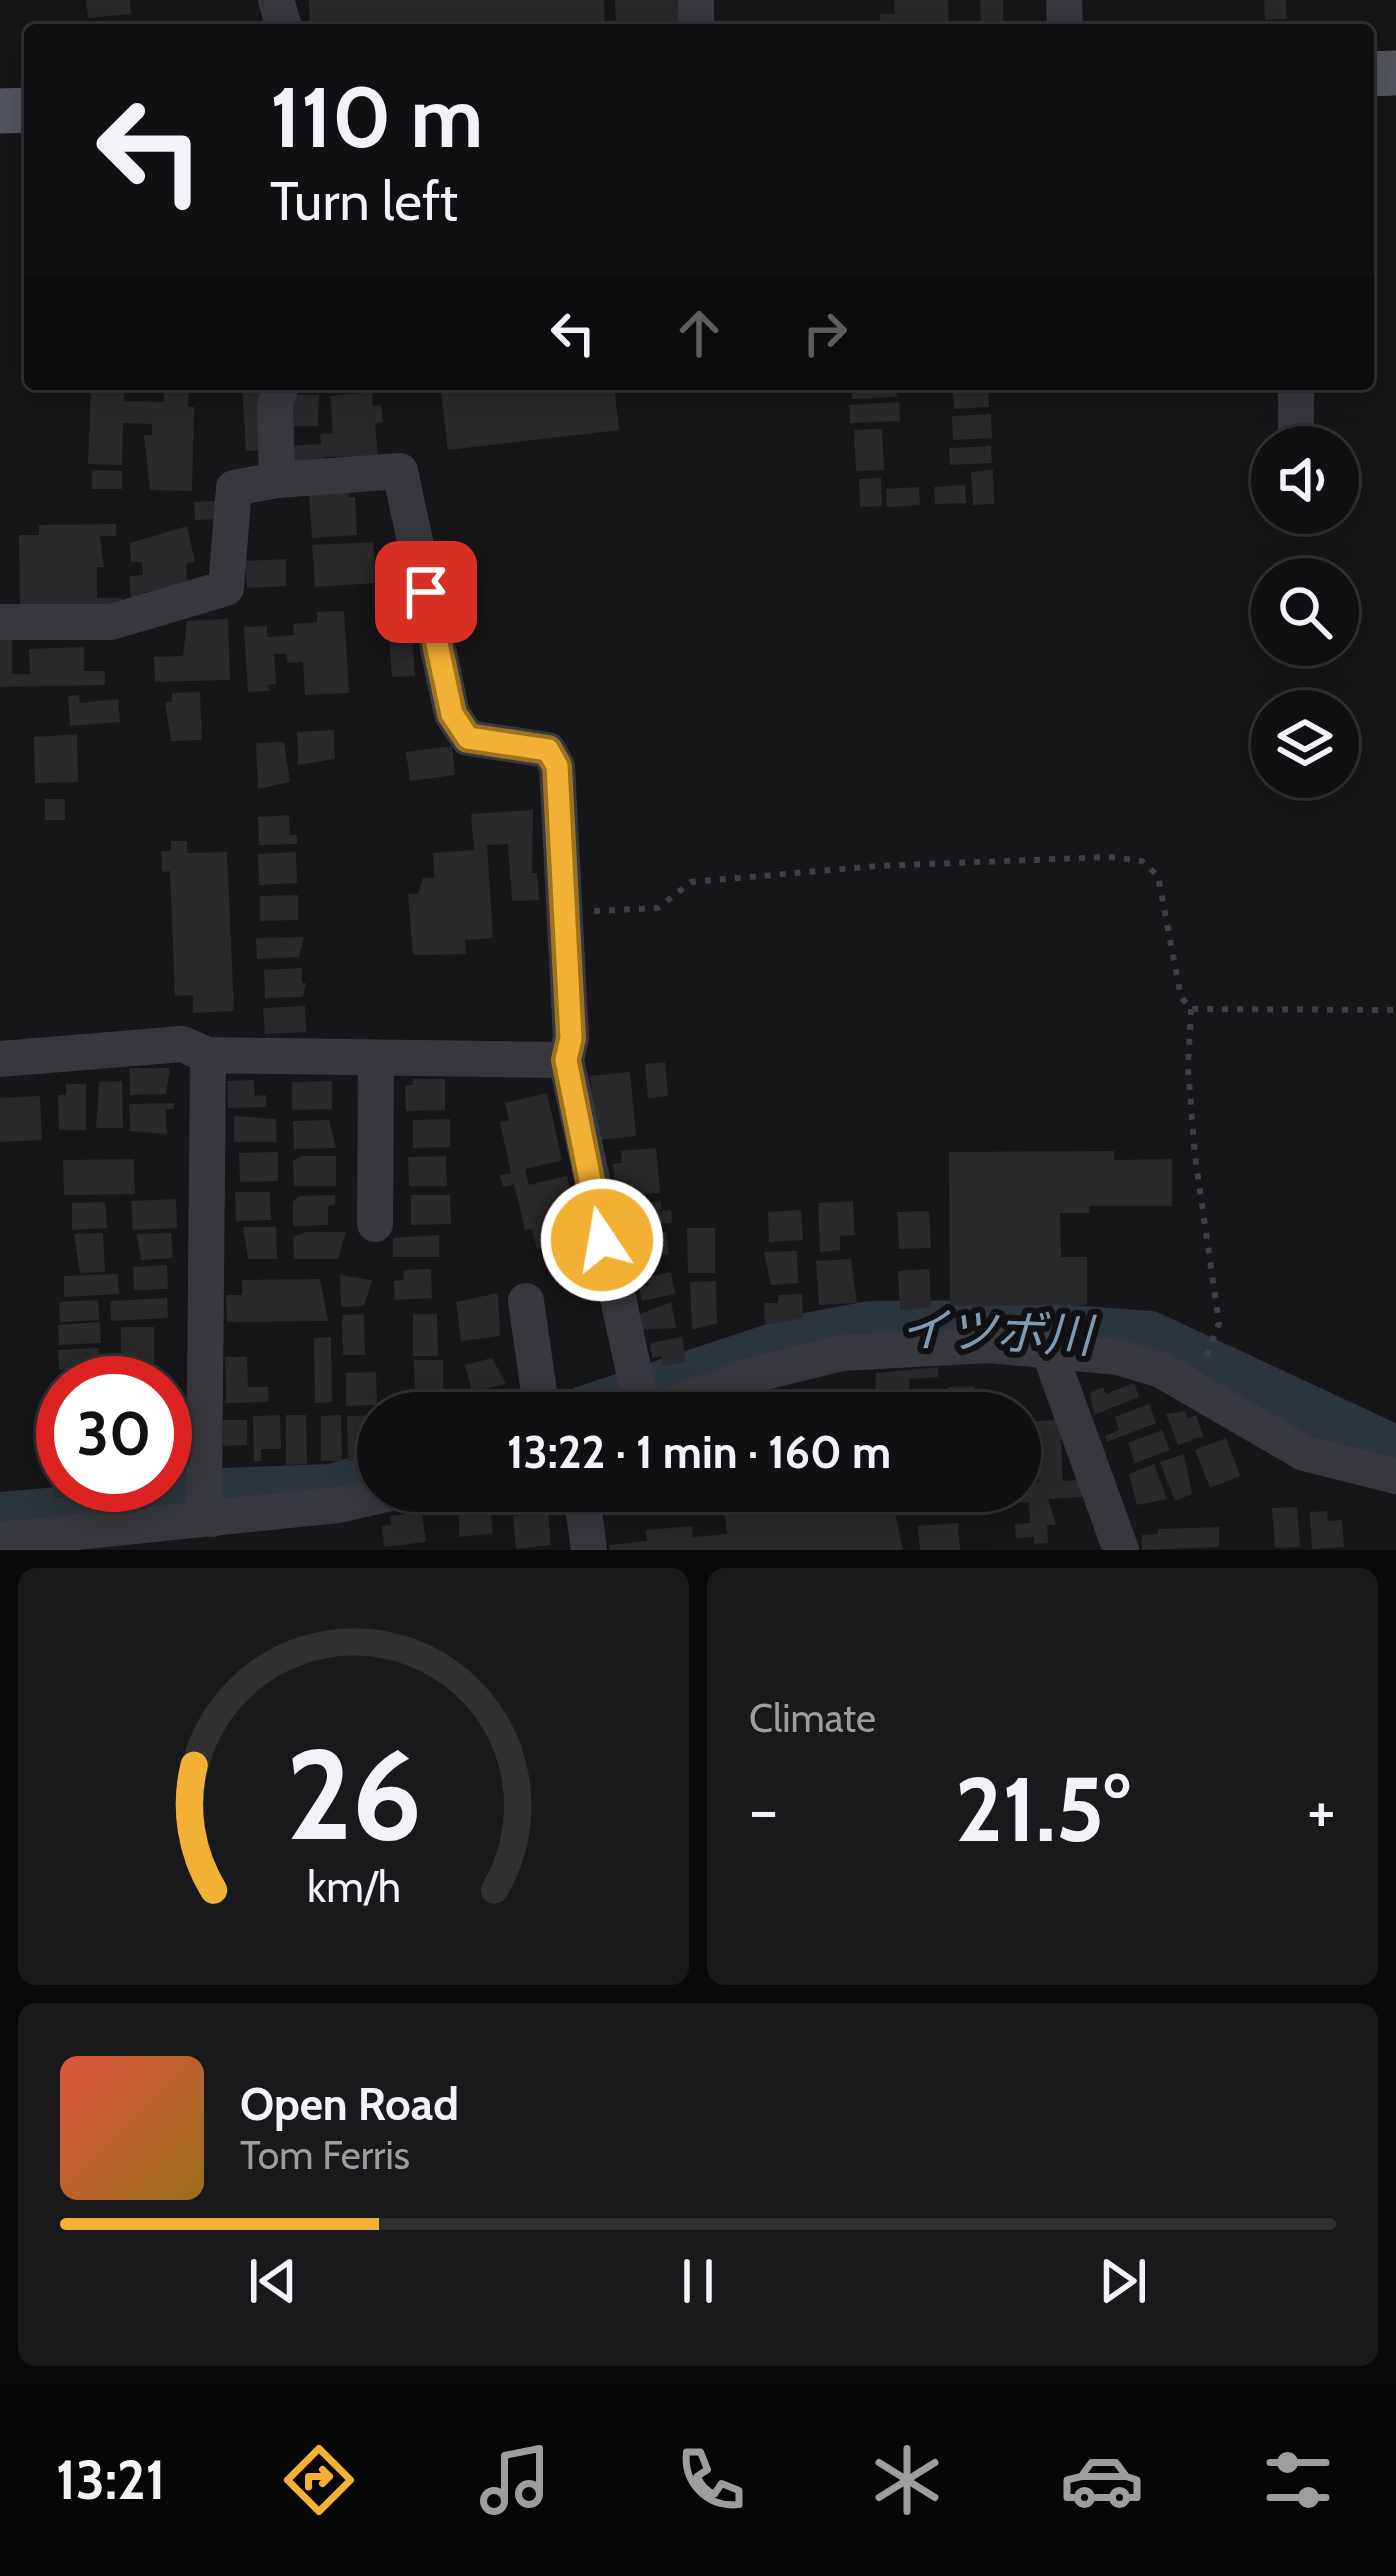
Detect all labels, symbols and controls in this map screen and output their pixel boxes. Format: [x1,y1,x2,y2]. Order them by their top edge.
text: 110 m [270,66,483,168]
icon: left [72,72,228,228]
text: Turn left [270,168,458,234]
icon: left [540,300,606,366]
icon: ahead [666,300,732,366]
icon: right [792,300,858,366]
map controls [1251,426,1359,798]
button: sound [1251,426,1359,534]
pin [375,541,477,643]
button: search [1251,558,1359,666]
icon: arrive [393,559,459,625]
button: layers [1251,690,1359,798]
position arrow [539,1177,665,1303]
water label: イツボ川 [899,1300,1098,1365]
speed limit sign: 30 [36,1356,192,1512]
text: 13:22 · 1 min · 160 m [507,1425,891,1479]
text: Climate [749,1694,876,1742]
text: 26 [285,1719,422,1870]
text: 21.5° [955,1754,1130,1864]
text: − [749,1769,778,1850]
text: + [1307,1769,1336,1850]
text: km/h [307,1860,400,1912]
text: Open Road [240,2077,459,2131]
text: Tom Ferris [240,2131,410,2179]
icon: previous [240,2248,306,2314]
icon: pause [665,2248,731,2314]
icon: next [1090,2248,1156,2314]
icon: directions [277,2438,361,2522]
icon: music [473,2438,557,2522]
icon: phone [669,2438,753,2522]
icon: climate [865,2438,949,2522]
icon: car [1060,2438,1144,2522]
icon: filters [1256,2438,1340,2522]
text: 13:21 [56,2447,165,2513]

